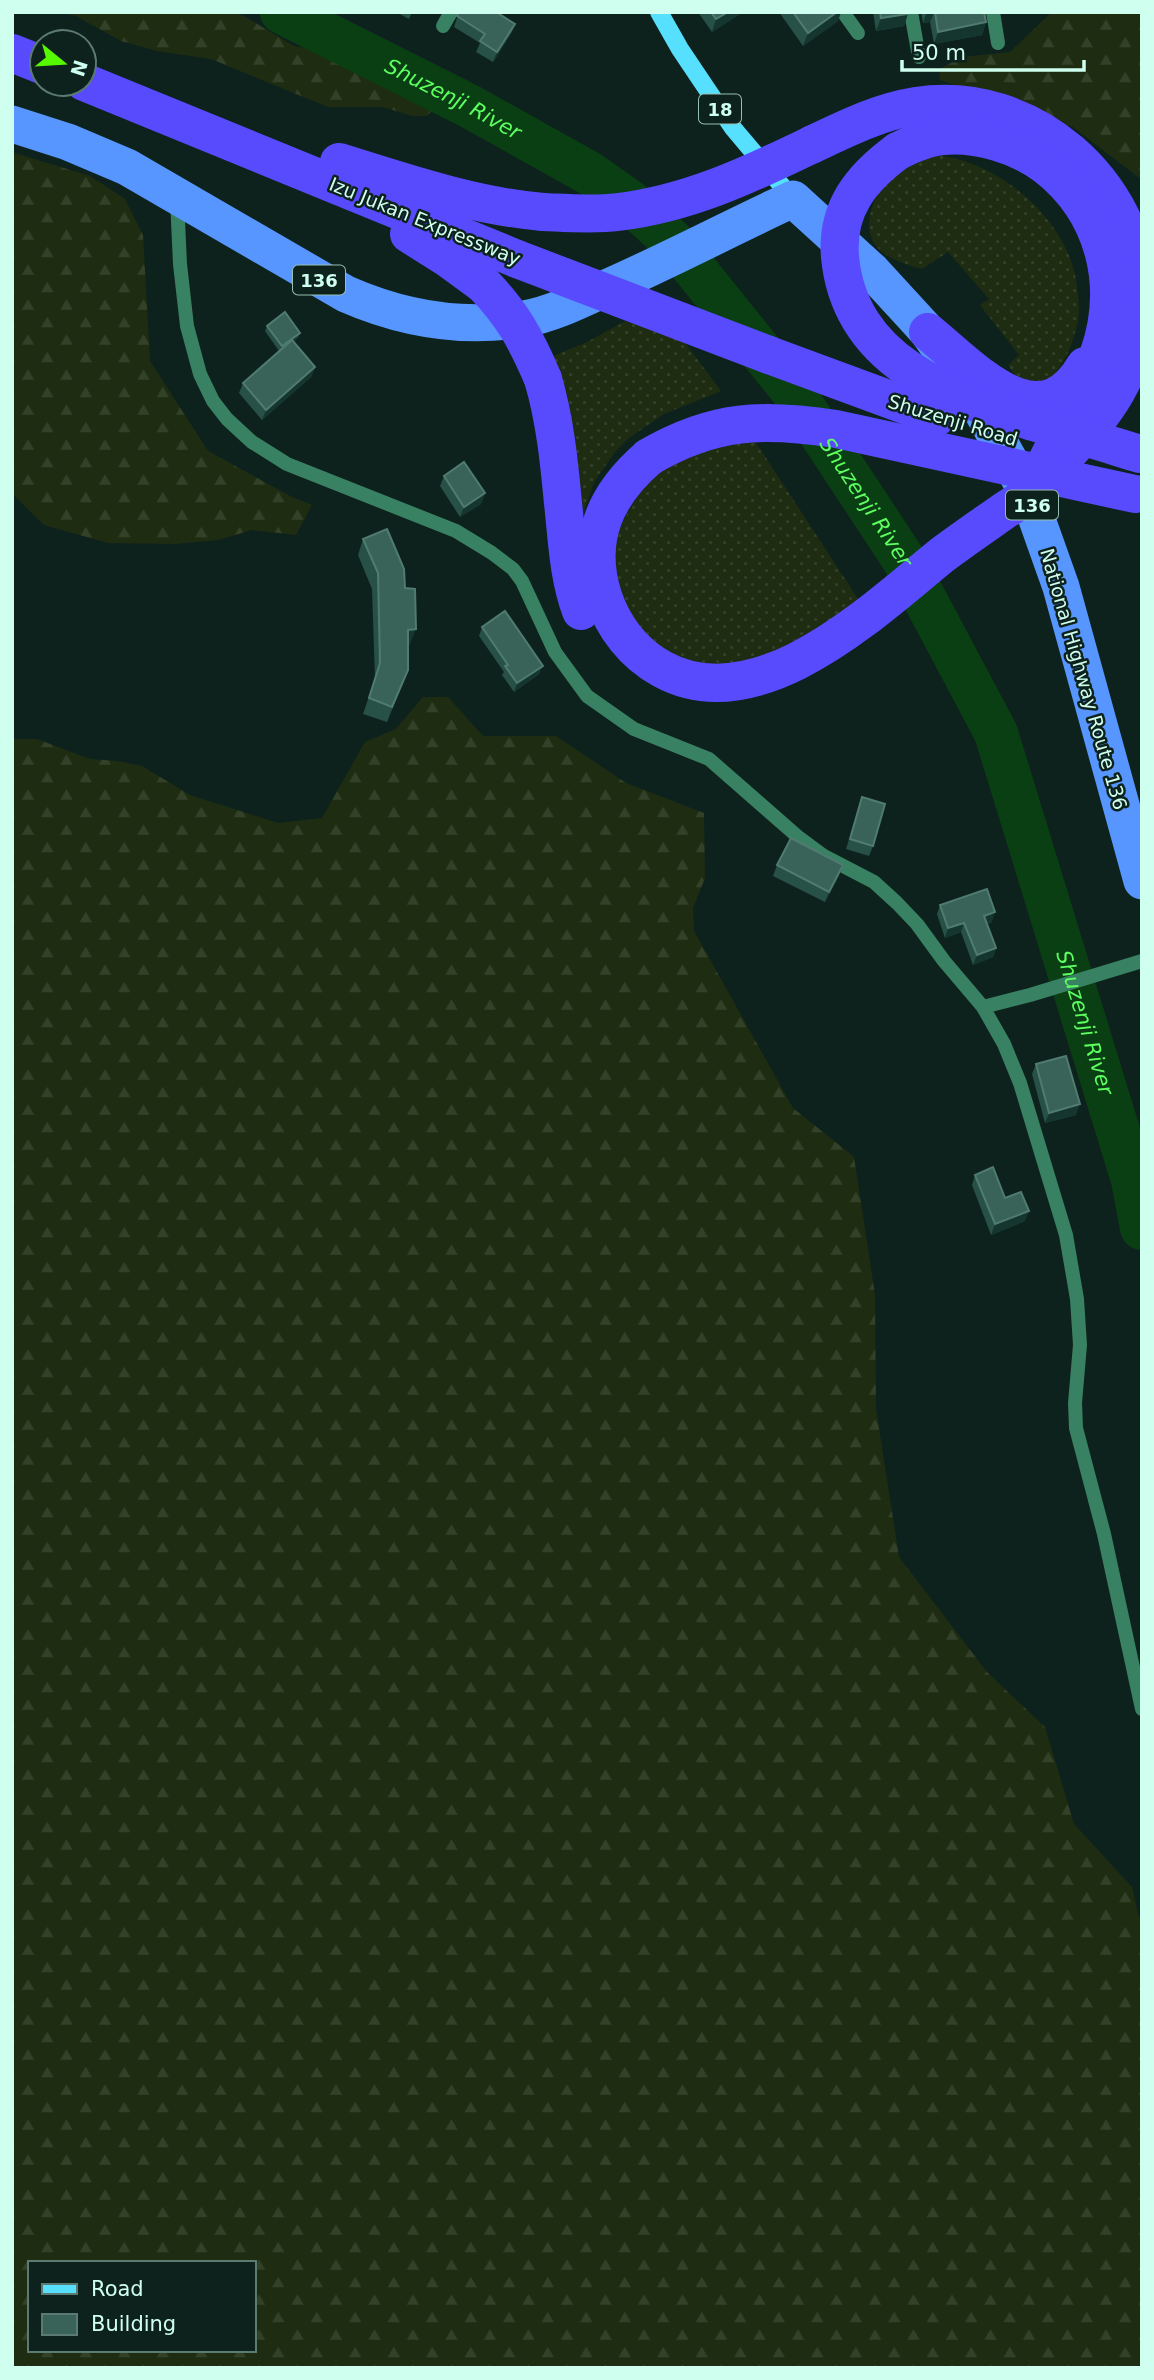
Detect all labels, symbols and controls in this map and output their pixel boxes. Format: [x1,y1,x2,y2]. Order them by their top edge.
north arrow [28,28,98,98]
scale bar [902,28,1084,72]
text: 50 m [912,41,966,65]
water label: Shuzenji River [381,54,526,145]
text: N [66,57,92,79]
road number: 18 [699,94,741,124]
street label: Izu Jukan Expressway [326,173,524,269]
road number: 136 [293,266,345,294]
street label: Shuzenji Road [886,390,1020,450]
water label: Shuzenji River [815,433,918,572]
road number: 136 [1006,490,1058,520]
street label: National Highway Route 136 [1036,546,1132,812]
water label: Shuzenji River [1051,947,1119,1099]
legend [28,2261,256,2352]
text: Road [91,2277,144,2301]
text: Building [91,2312,176,2336]

